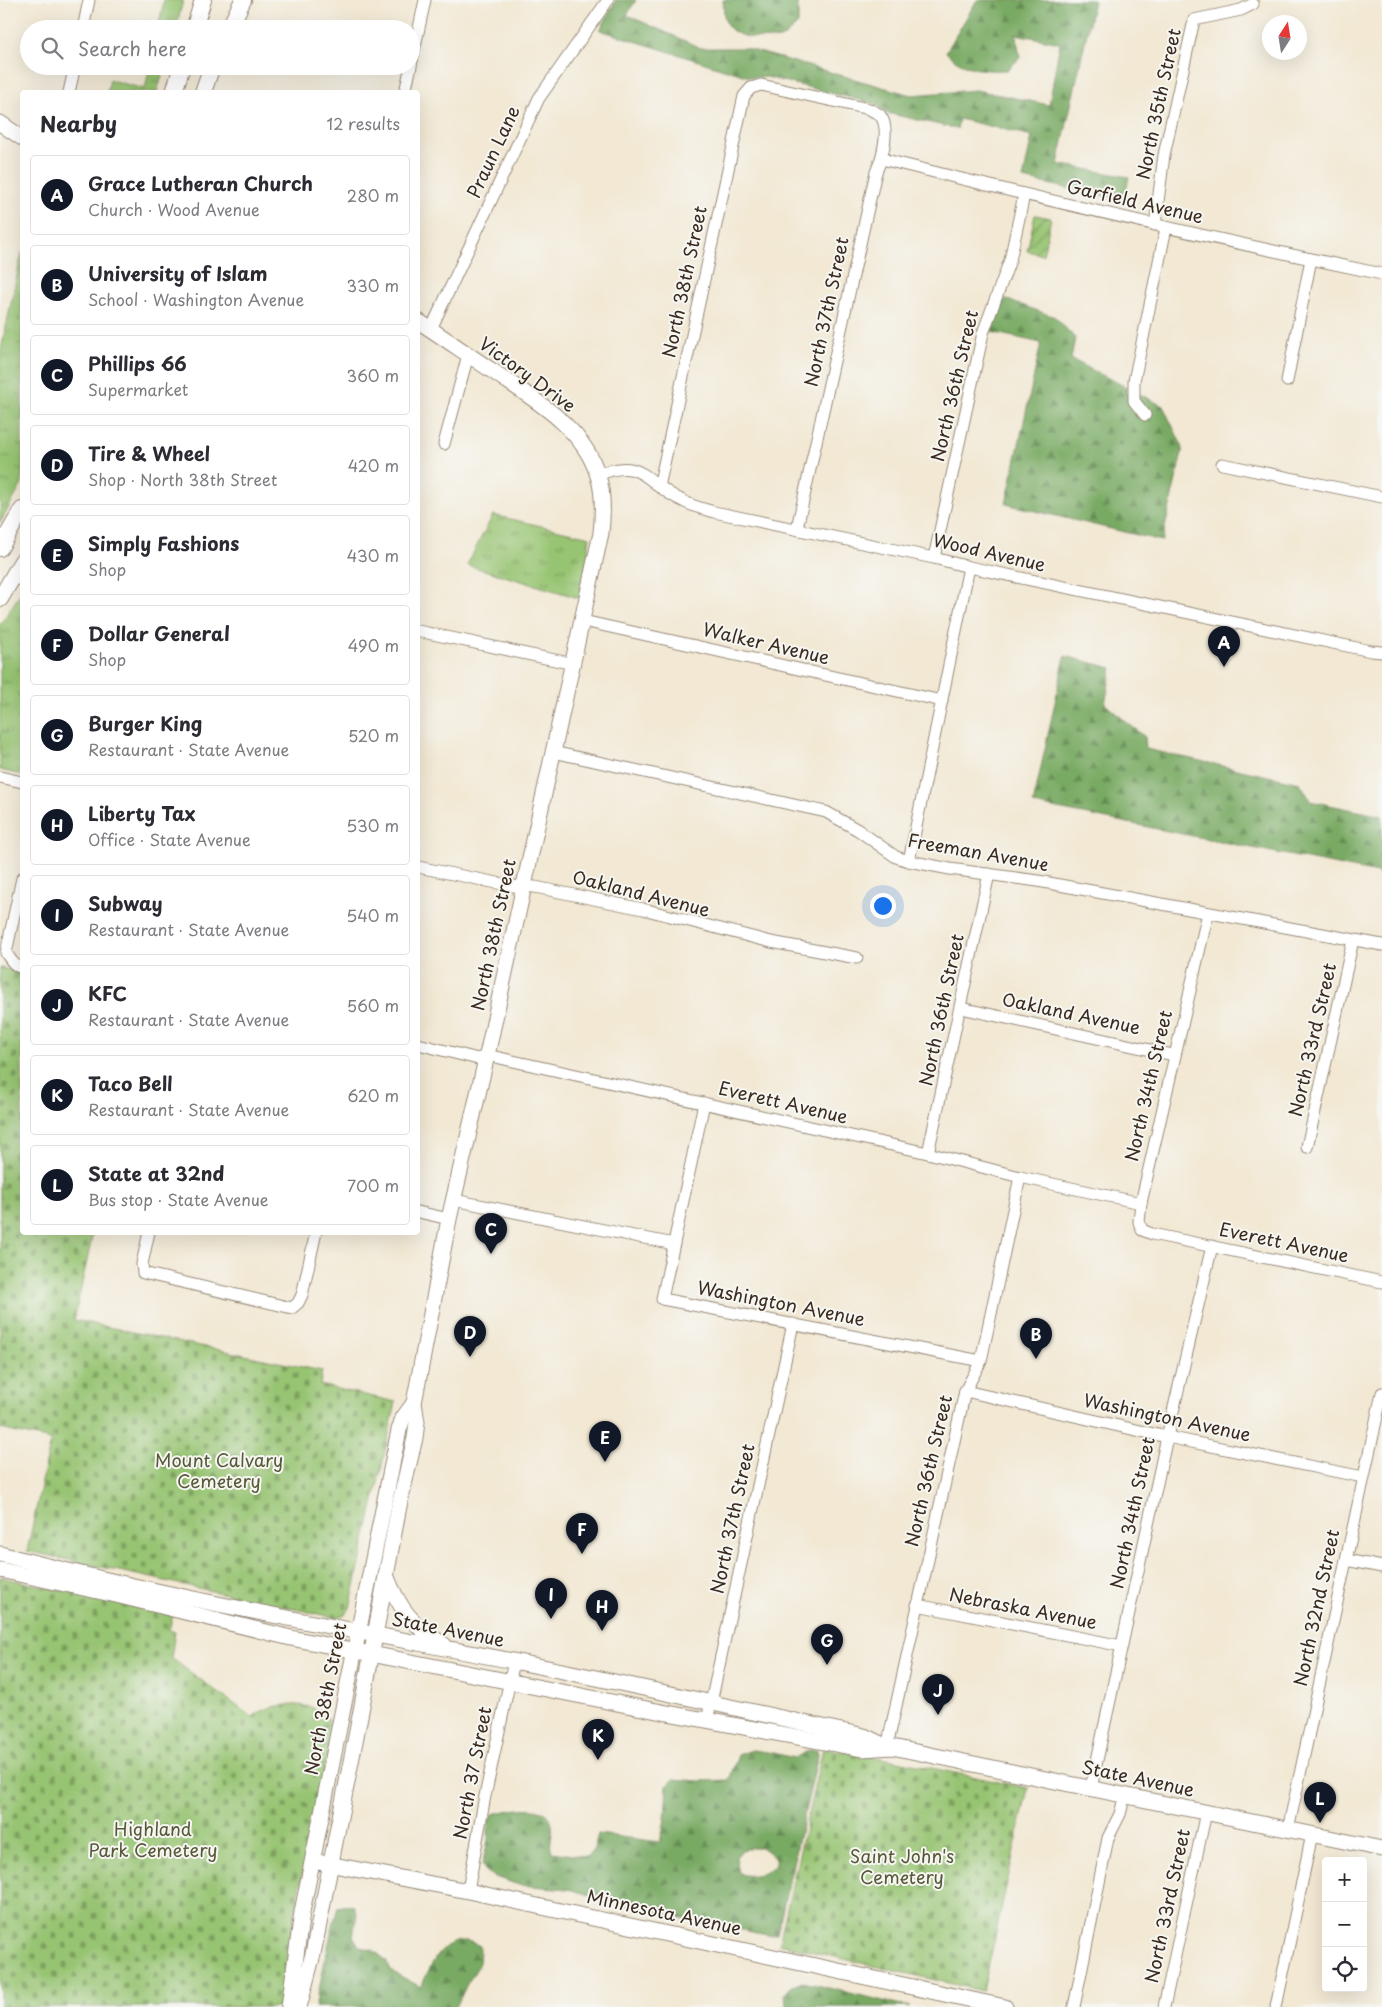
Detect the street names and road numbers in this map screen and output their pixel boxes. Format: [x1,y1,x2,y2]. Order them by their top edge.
street label: North 35th Street [1128,26,1187,182]
street label: Praun Lane [459,101,526,202]
street label: Garfield Avenue [1065,172,1206,229]
street label: North 38th Street [654,203,713,360]
street label: North 37th Street [796,234,855,389]
street label: North 36th Street [923,307,984,464]
street label: Victory Drive [474,329,582,418]
street label: Wood Avenue [930,525,1048,578]
street label: Walker Avenue [700,615,832,670]
street label: Freeman Avenue [906,826,1051,877]
street label: North 38th Street [463,856,522,1013]
street label: Oakland Avenue [570,862,713,923]
street label: North 36th Street [911,931,970,1088]
street label: North 33rd Street [1281,960,1342,1119]
street label: Oakland Avenue [1000,985,1143,1040]
street label: North 34th Street [1117,1007,1178,1164]
street label: Everett Avenue [716,1074,851,1130]
street label: Everett Avenue [1217,1215,1352,1268]
street label: Washington Avenue [695,1273,868,1332]
street label: Washington Avenue [1081,1386,1254,1447]
street label: North 36th Street [897,1392,958,1549]
street label: North 34th Street [1102,1434,1161,1591]
street label: North 37th Street [702,1441,761,1596]
street label: North 32nd Street [1286,1527,1345,1689]
street label: Nebraska Avenue [947,1580,1100,1635]
street label: State Avenue [390,1604,507,1653]
street label: North 38th Street [297,1620,353,1777]
street label: North 37 Street [445,1704,498,1842]
street label: State Avenue [1080,1752,1197,1803]
street label: North 33rd Street [1137,1826,1196,1985]
street label: Minnesota Avenue [584,1882,744,1941]

